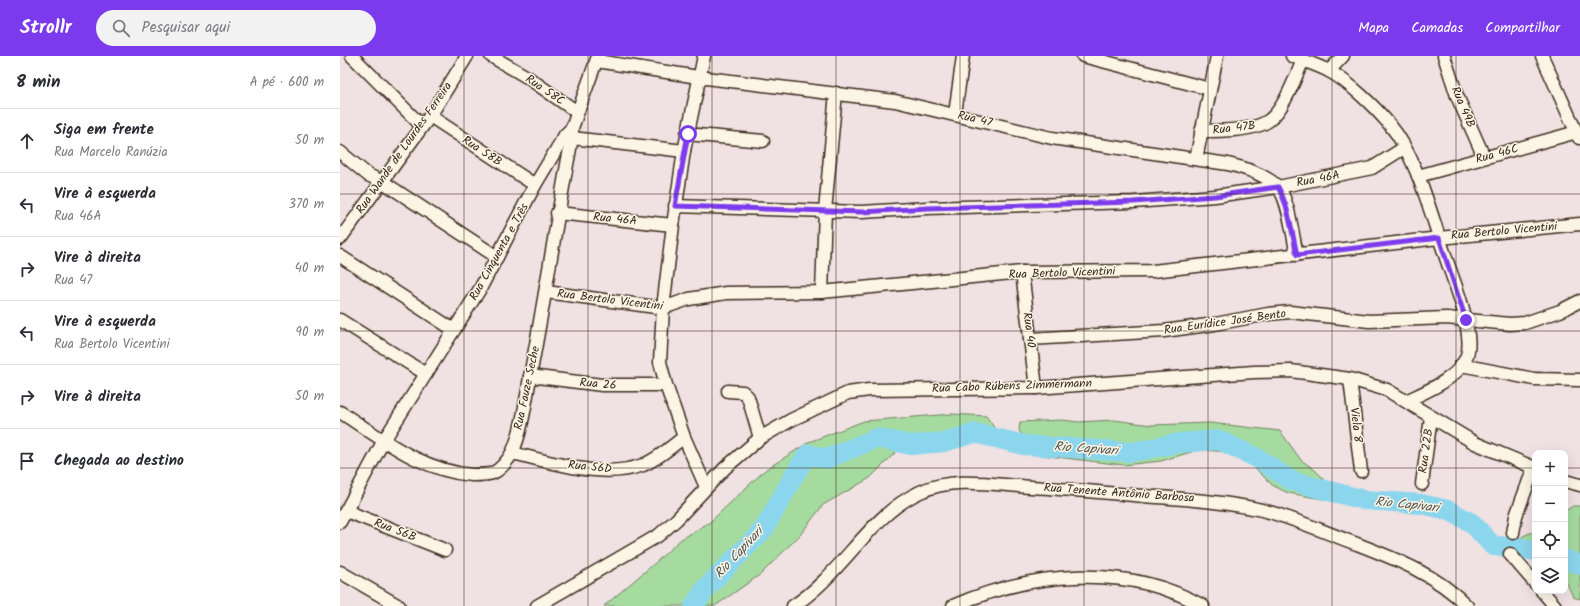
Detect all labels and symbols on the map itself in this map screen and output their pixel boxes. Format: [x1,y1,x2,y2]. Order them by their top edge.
street label: Rua 58C [521,70,569,110]
street label: Rua Wande de Lourdes Ferreira [351,78,457,218]
street label: Rua 49B [1446,83,1480,131]
street label: Rua 47 [956,106,995,132]
street label: Rua 47B [1211,116,1257,140]
route start [679,125,697,143]
street label: Rua 58B [458,131,506,171]
street label: Rua 46C [1473,139,1521,169]
street label: Rua 46A [1295,165,1341,193]
street label: Rua Cinquenta e Três [464,200,534,304]
street label: Rua 46A [592,207,638,231]
street label: Rua Bertolo Vicentini [1450,217,1559,245]
street label: Rua Bertolo Vicentini [1008,262,1117,284]
street label: Rua Bertolo Vicentini [556,284,665,316]
street label: Rua Eurídice José Bento [1163,304,1287,340]
street label: Rua 40 [1017,311,1041,349]
route end [1457,311,1475,329]
street label: Rua Fauze Seche [509,344,545,432]
street label: Rua 26 [579,373,617,395]
street label: Rua Cabo Rúbens Zimmermann [932,374,1092,398]
street label: Viela 8 [1344,406,1368,444]
street label: Rua 22B [1413,427,1439,475]
water label: Rio Capivari [1053,436,1122,462]
street label: Rua 56D [567,455,613,479]
street label: Rua Tenente Antônio Barbosa [1043,478,1195,508]
water label: Rio Capivari [1374,491,1443,519]
street label: Rua 56B [371,513,419,547]
water label: Rio Capivari [710,520,770,584]

